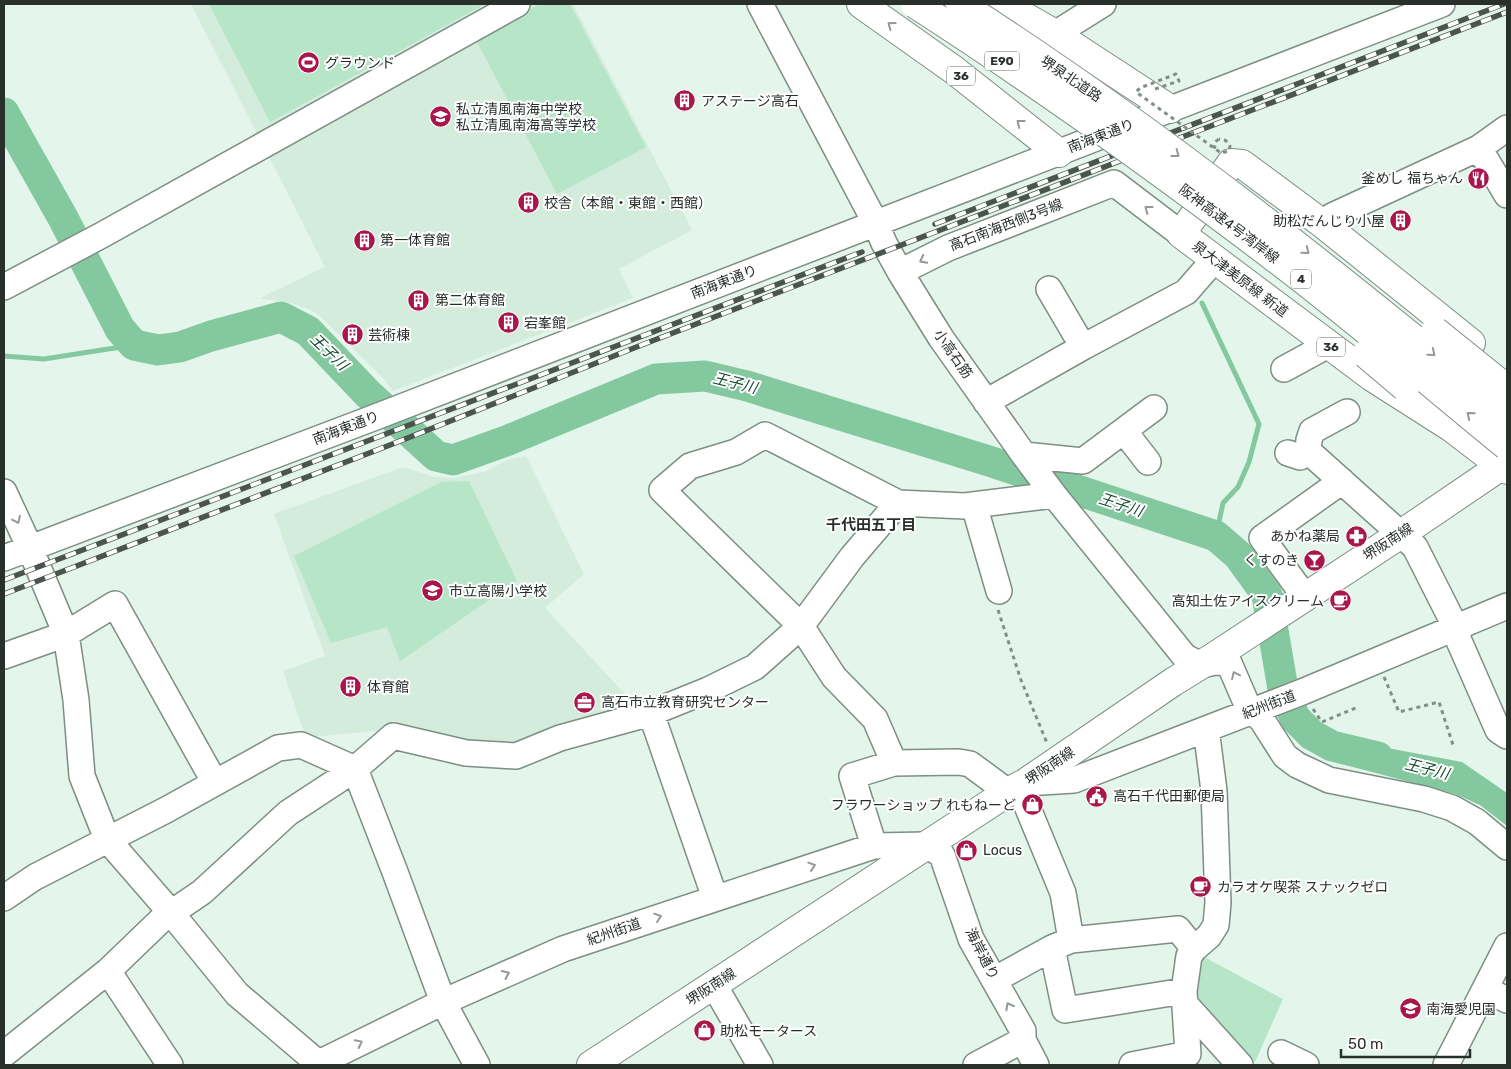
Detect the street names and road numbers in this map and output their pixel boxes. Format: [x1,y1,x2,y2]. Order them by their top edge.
road number: E90 [984,51,1020,70]
street label: 堺泉北道路 [1037,52,1105,106]
road number: 36 [947,66,975,85]
street label: 南海東通り [1065,116,1137,156]
street label: 阪神高速4号湾岸線 [1176,181,1282,267]
street label: 高石南海西側3号線 [947,195,1065,255]
street label: 泉大津美原線 新道 [1189,237,1291,321]
street label: 南海東通り [688,262,760,302]
road number: 4 [1291,270,1311,288]
street label: 小高石筋 [930,326,976,382]
road number: 36 [1317,338,1345,357]
street label: 南海東通り [310,408,382,448]
street label: 堺阪南線 [1360,520,1416,564]
street label: 紀州街道 [1240,687,1298,723]
street label: 堺阪南線 [1022,743,1078,789]
street label: 紀州街道 [585,915,643,949]
street label: 海岸通り [962,925,1002,983]
street label: 堺阪南線 [683,965,739,1009]

